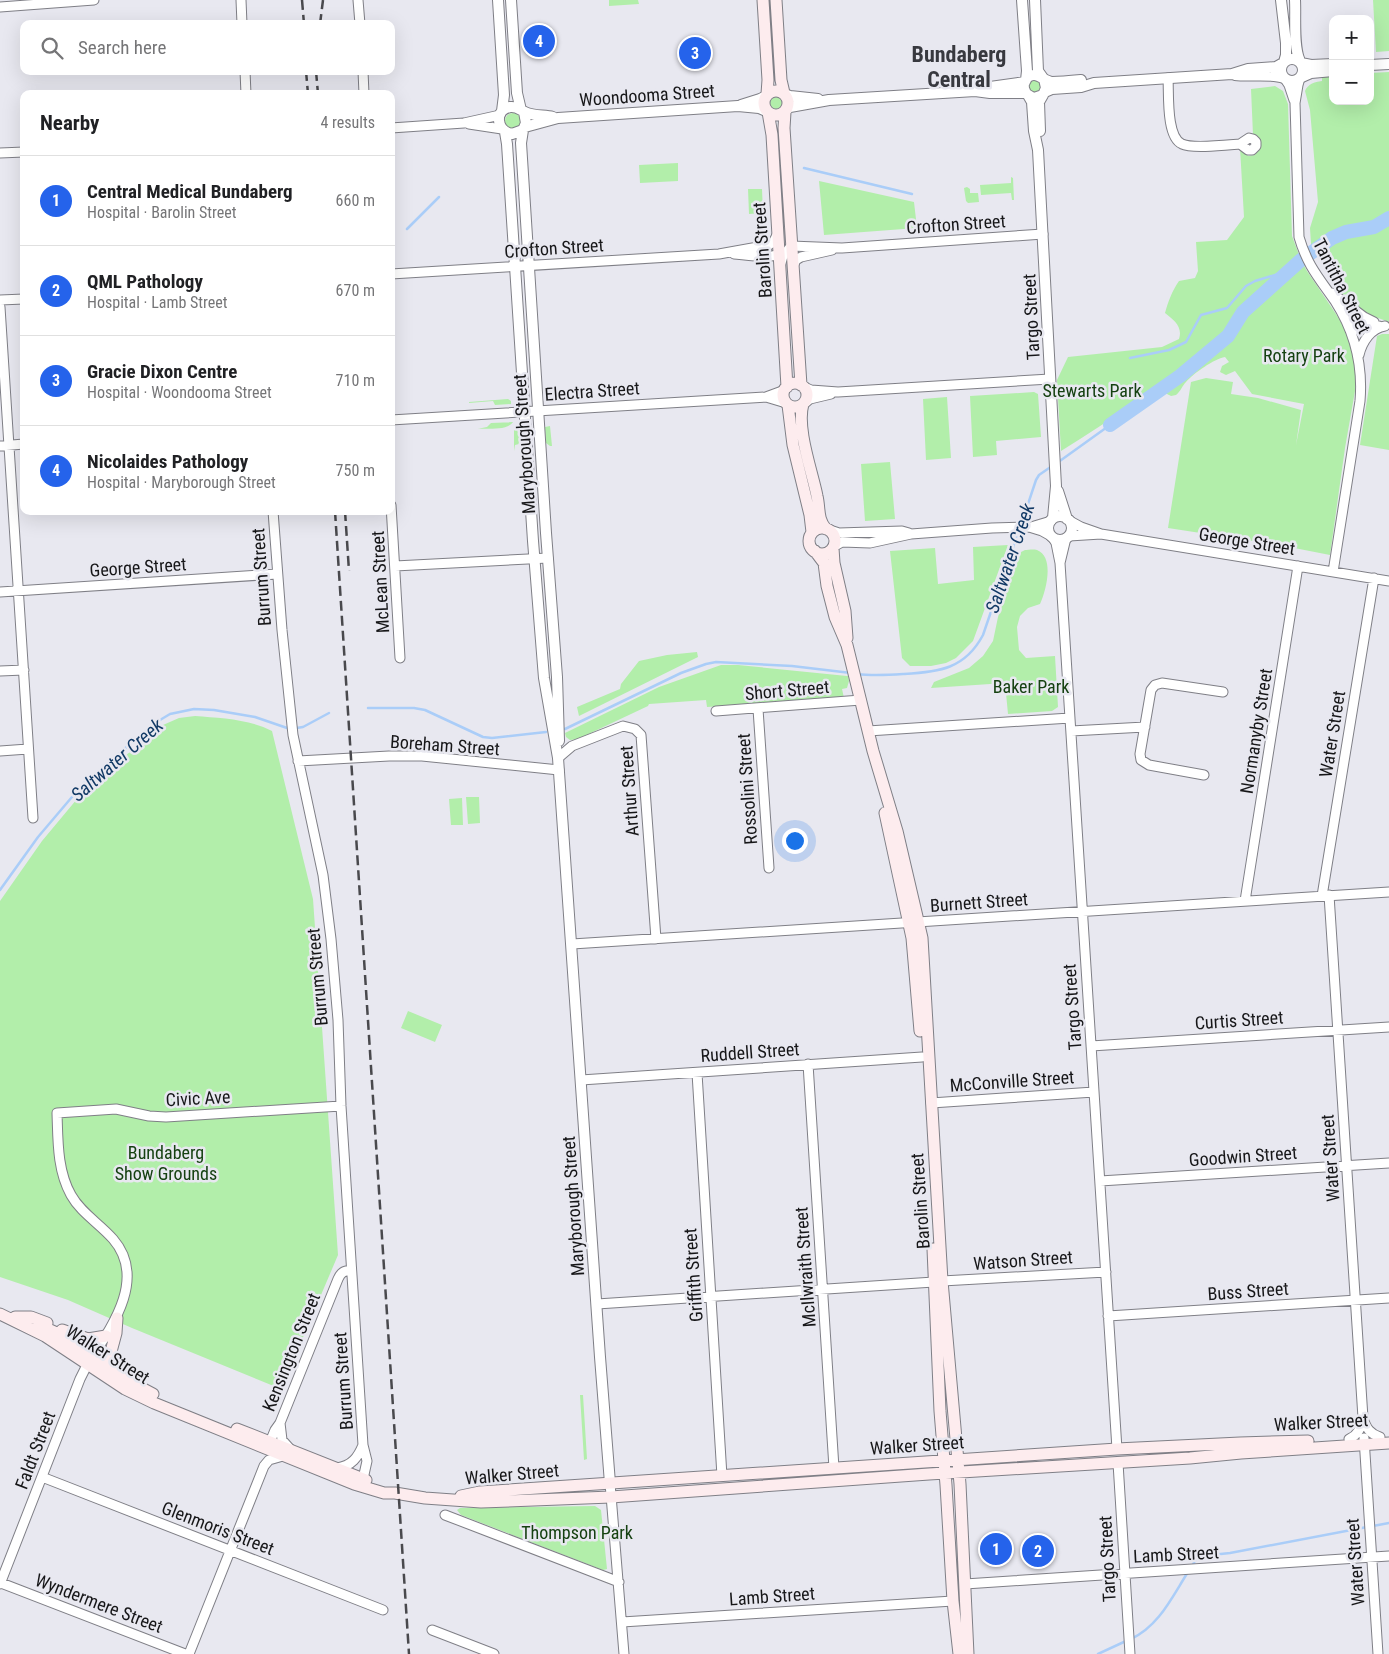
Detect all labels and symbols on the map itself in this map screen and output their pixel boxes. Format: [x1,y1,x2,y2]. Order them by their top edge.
pin: 4 [523,22,555,60]
pin: 3 [679,34,711,72]
district label: Bundaberg Central [912,42,1006,92]
street label: Woondooma Street [579,80,715,110]
street label: Barolin Street [748,201,776,299]
street label: Crofton Street [906,210,1006,238]
street label: Crofton Street [504,234,604,262]
street label: Tantitha Street [1309,235,1375,337]
street label: Targo Street [1018,273,1044,361]
park label: Rotary Park [1263,345,1345,366]
street label: Maryborough Street [509,373,539,515]
street label: Electra Street [544,377,640,405]
park label: Stewarts Park [1042,380,1142,401]
water label: Saltwater Creek [981,500,1040,616]
street label: George Street [1197,523,1297,559]
street label: Burrum Street [247,527,275,627]
street label: McLean Street [367,530,393,634]
street label: George Street [89,553,187,581]
street label: Normanyby Street [1236,667,1276,795]
street label: Short Street [744,676,830,704]
park label: Baker Park [993,676,1069,697]
street label: Water Street [1315,689,1349,779]
water label: Saltwater Creek [66,713,168,806]
street label: Boreham Street [390,731,500,759]
street label: Rossolini Street [733,733,761,845]
street label: Arthur Street [615,745,643,837]
your location [782,828,808,854]
street label: Burnett Street [929,888,1029,916]
street label: Burrum Street [302,927,332,1027]
street label: Targo Street [1059,963,1085,1051]
street label: Curtis Street [1194,1006,1284,1034]
street label: Ruddell Street [700,1038,800,1066]
street label: McConville Street [949,1066,1075,1096]
street label: Civic Ave [165,1086,231,1110]
street label: Water Street [1316,1114,1344,1202]
street label: Maryborough Street [558,1135,588,1277]
park label: Bundaberg Show Grounds [115,1142,217,1184]
street label: Goodwin Street [1188,1142,1298,1170]
street label: Barolin Street [906,1152,934,1250]
street label: McIlwraith Street [790,1206,820,1328]
street label: Griffith Street [679,1227,707,1323]
street label: Watson Street [973,1246,1073,1274]
street label: Buss Street [1207,1278,1289,1304]
street label: Kensington Street [258,1290,324,1414]
street label: Walker Street [62,1320,154,1388]
street label: Burrum Street [329,1331,357,1431]
street label: Faldt Street [11,1408,59,1492]
street label: Walker Street [1273,1409,1369,1435]
street label: Walker Street [869,1431,965,1459]
street label: Walker Street [464,1459,560,1489]
street label: Glenmoris Street [159,1497,277,1559]
street label: Targo Street [1094,1515,1120,1603]
street label: Water Street [1341,1518,1369,1606]
park label: Thompson Park [521,1522,633,1543]
pin: 1 [980,1530,1012,1568]
pin: 2 [1022,1532,1054,1570]
street label: Lamb Street [1133,1541,1219,1567]
street label: Wyndermere Street [32,1569,166,1637]
street label: Lamb Street [728,1583,816,1609]

